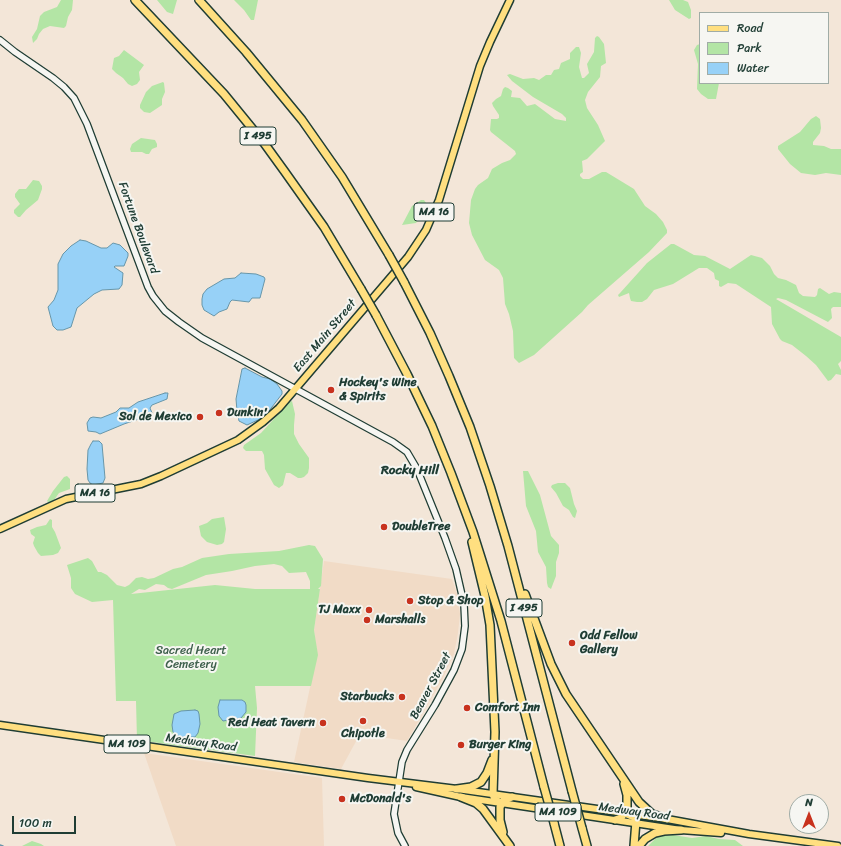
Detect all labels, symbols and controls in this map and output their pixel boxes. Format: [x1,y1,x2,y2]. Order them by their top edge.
legend [699,12,829,84]
text: Road [737,17,763,39]
text: Park [737,37,762,59]
text: Water [737,57,769,79]
road number: I 495 [240,127,276,145]
street label: Fortune Boulevard [115,180,161,276]
road number: MA 16 [414,203,454,221]
street label: East Main Street [291,297,359,375]
place label: Hockey's Wine & Spirits [339,376,417,404]
marker: Hockey's Wine & Spirits [326,385,336,395]
place label: Dunkin' [227,406,268,420]
marker: Dunkin' [214,408,224,418]
place label: Sol de Mexico [119,410,192,424]
marker: Sol de Mexico [195,412,205,422]
district label: Rocky Hill [381,463,439,479]
road number: MA 16 [75,484,115,502]
place label: DoubleTree [392,520,450,534]
marker: DoubleTree [379,522,389,532]
place label: Stop & Shop [418,594,483,608]
marker: Stop & Shop [405,596,415,606]
road number: I 495 [506,599,542,617]
place label: TJ Maxx [318,603,361,617]
marker: TJ Maxx [364,605,374,615]
place label: Marshalls [375,613,425,627]
marker: Marshalls [362,615,372,625]
place label: Odd Fellow Gallery [580,629,637,657]
marker: Odd Fellow Gallery [567,638,577,648]
park label: Sacred Heart Cemetery [156,644,226,672]
street label: Beaver Street [407,650,455,722]
place label: Starbucks [340,690,394,704]
marker: Starbucks [397,692,407,702]
place label: Comfort Inn [475,701,540,715]
marker: Comfort Inn [462,703,472,713]
place label: Red Heat Tavern [228,716,315,730]
marker: Chipotle [358,716,368,726]
marker: Red Heat Tavern [318,718,328,728]
place label: Chipotle [341,727,385,741]
street label: Medway Road [165,731,237,755]
road number: MA 109 [104,735,150,753]
place label: Burger King [469,738,531,752]
marker: Burger King [456,740,466,750]
place label: McDonald's [350,792,411,806]
text: N [805,793,813,812]
marker: McDonald's [337,794,347,804]
north arrow [789,794,829,834]
street label: Medway Road [598,800,670,824]
road number: MA 109 [535,803,581,821]
scale bar [14,808,78,834]
text: 100 m [19,812,52,834]

